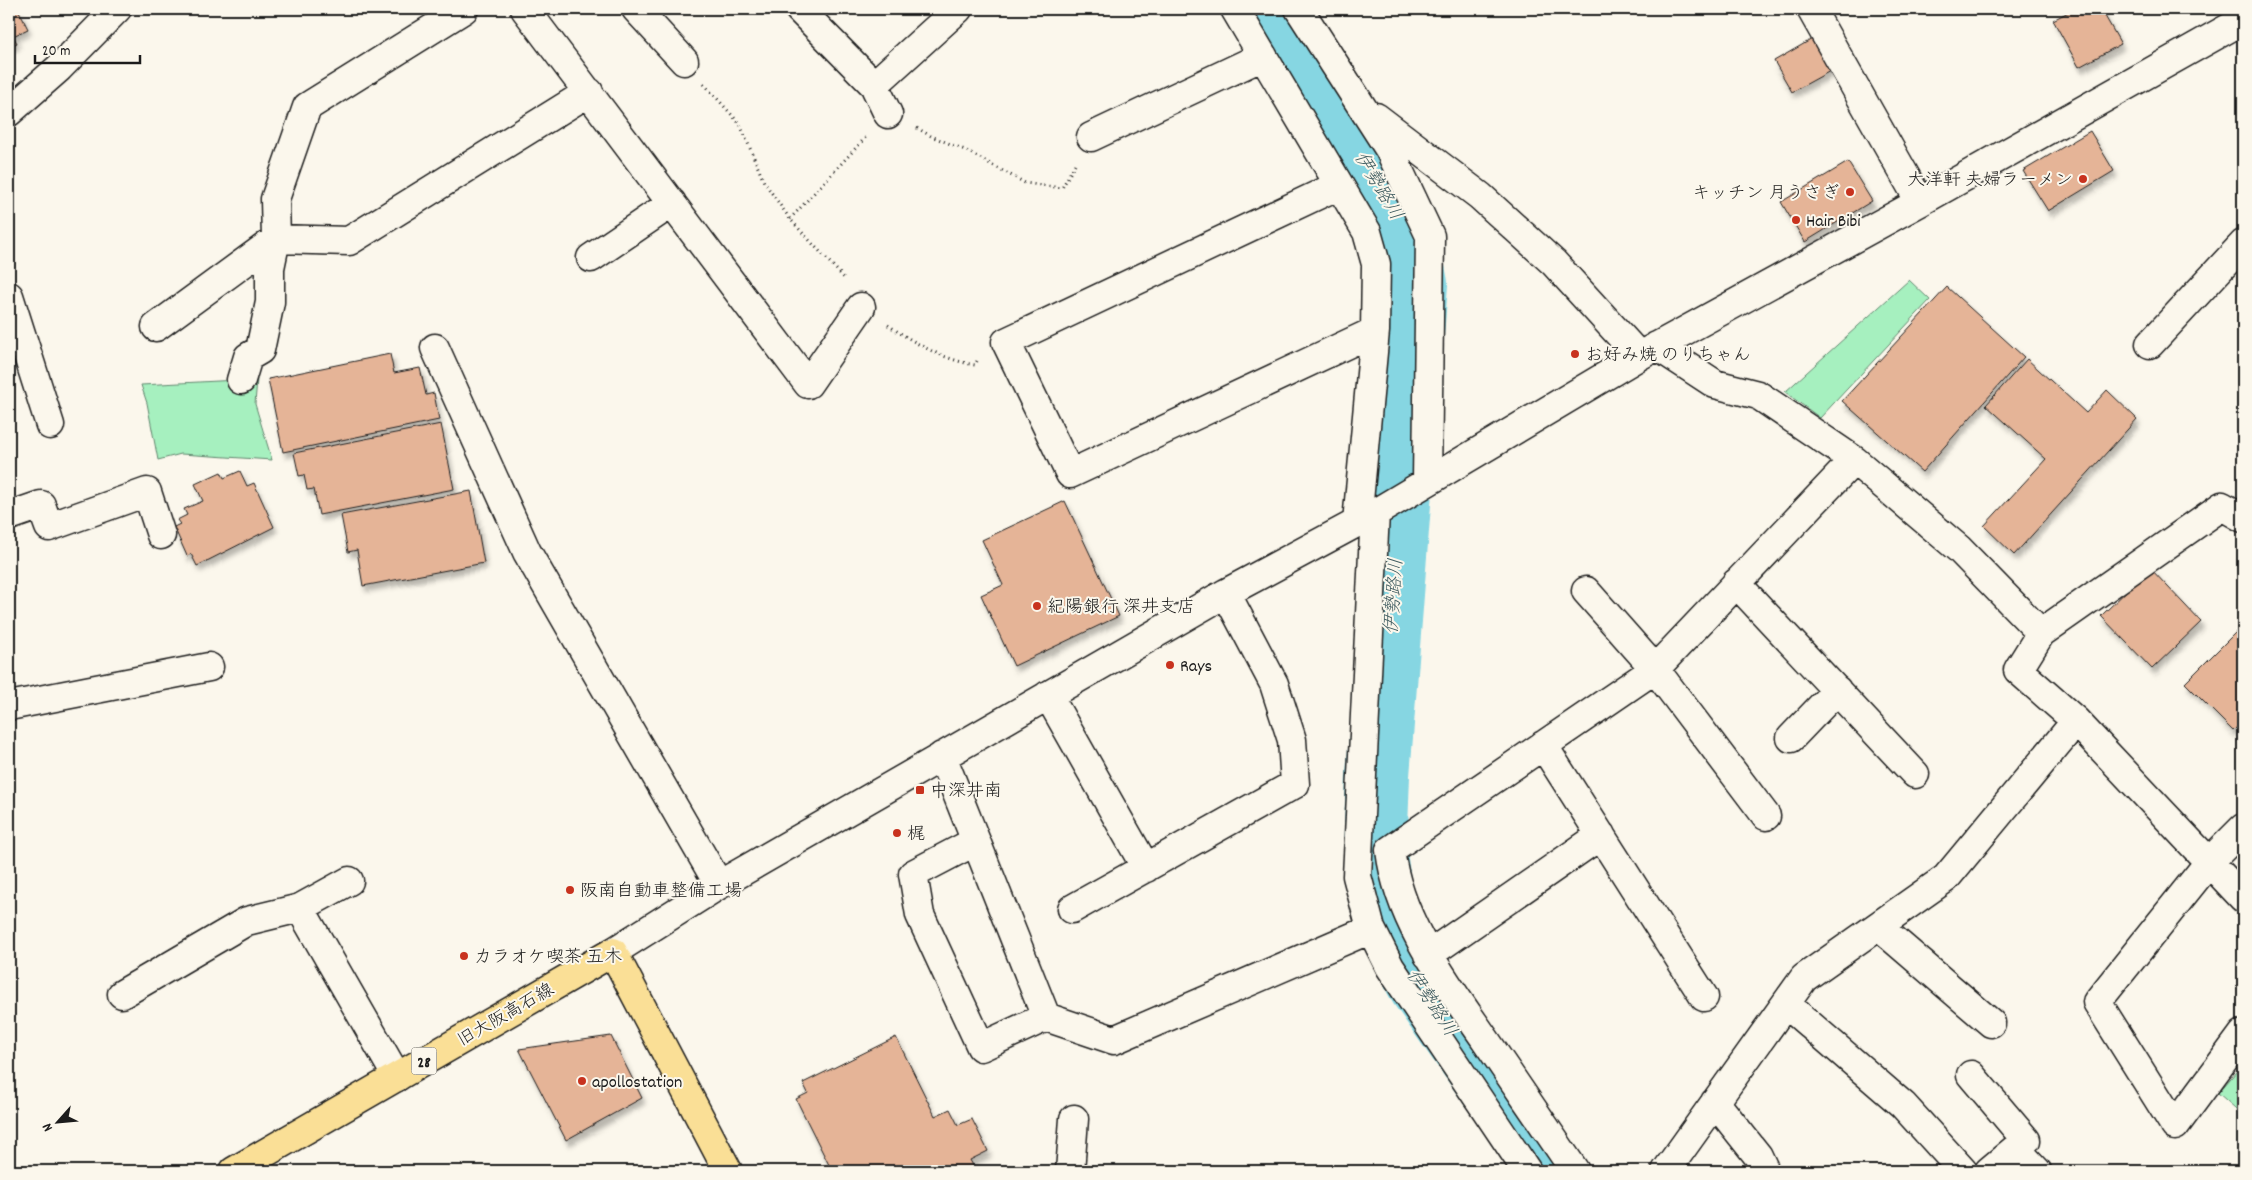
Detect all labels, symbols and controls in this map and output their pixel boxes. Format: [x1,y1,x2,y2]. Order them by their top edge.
scale bar [35,32,140,64]
text: 20 m [42,41,70,63]
water label: 伊勢路川 [1346,147,1408,226]
place label: 大洋軒 夫婦ラーメン [1907,169,2073,194]
marker: 大洋軒 夫婦ラーメン [2077,173,2089,185]
place label: キッチン 月うさぎ [1692,182,1840,207]
marker: キッチン 月うさぎ [1844,186,1856,198]
place label: Hair Bibi [1806,210,1861,235]
marker: Hair Bibi [1790,214,1802,226]
place label: お好み焼 のりちゃん [1585,344,1751,369]
marker: お好み焼 のりちゃん [1569,348,1581,360]
water label: 伊勢路川 [1379,557,1412,635]
place label: 紀陽銀行 深井支店 [1047,596,1195,621]
marker: 紀陽銀行 深井支店 [1031,600,1043,612]
place label: Rays [1180,655,1212,680]
marker: Rays [1164,659,1176,671]
place label: 中深井南 [930,780,1002,805]
marker: 中深井南 [914,784,926,796]
place label: 梶 [907,823,925,848]
marker: 梶 [891,827,903,839]
place label: 阪南自動車整備工場 [580,880,742,905]
marker: 阪南自動車整備工場 [564,884,576,896]
place label: カラオケ喫茶 五木 [474,946,622,971]
marker: カラオケ喫茶 五木 [458,950,470,962]
water label: 伊勢路川 [1398,965,1462,1043]
street label: 旧大阪高石線 [453,978,559,1054]
road number: 28 [412,1048,436,1074]
place label: apollostation [592,1071,682,1096]
marker: apollostation [576,1075,588,1087]
north arrow [32,1098,82,1148]
text: N [38,1119,59,1135]

